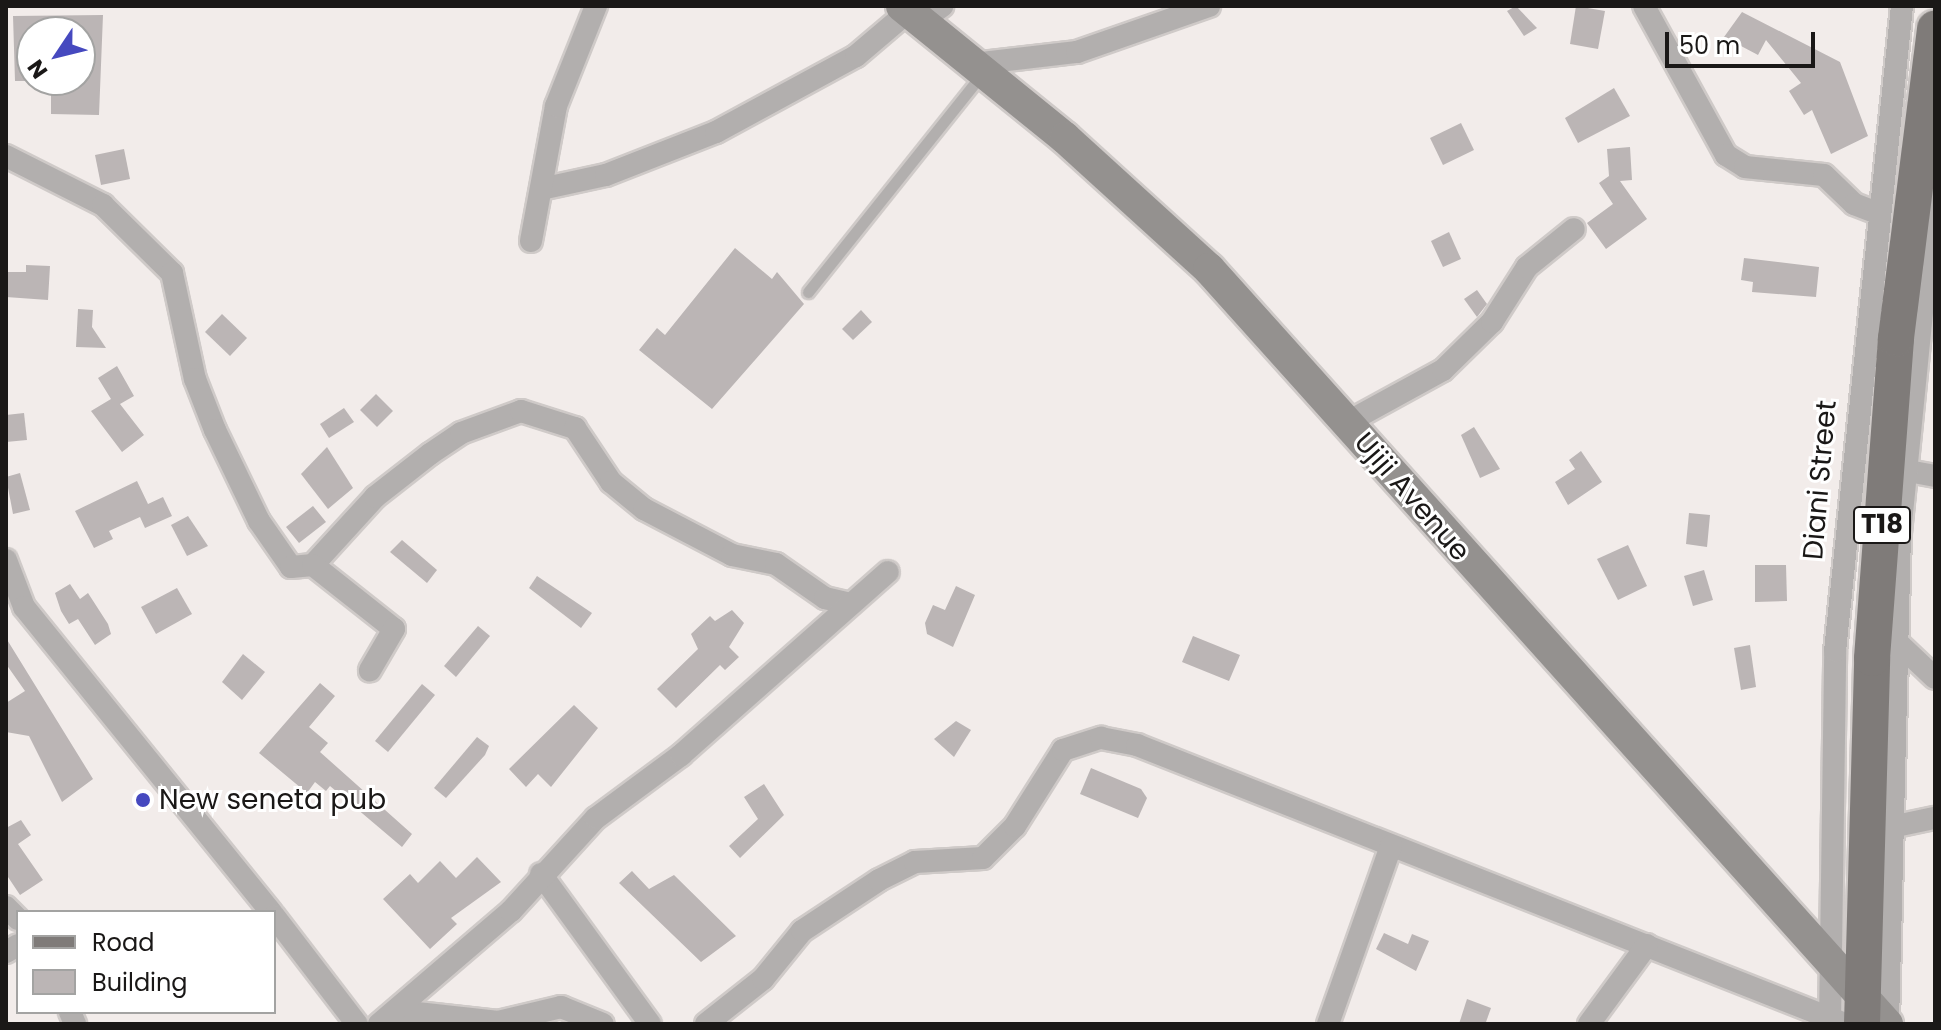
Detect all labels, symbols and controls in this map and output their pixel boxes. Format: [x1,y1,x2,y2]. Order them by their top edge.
north arrow [16,16,96,96]
scale bar [1669,16,1819,66]
text: 50 m [1679,29,1740,62]
text: N [20,53,55,85]
street label: Diani Street [1796,399,1844,561]
street label: Ujiji Avenue [1347,426,1477,568]
road number: T18 [1852,503,1912,547]
place label: New seneta pub [159,783,386,817]
marker: New seneta pub [134,791,152,809]
legend [16,910,276,1014]
text: Road [92,926,154,959]
text: Building [92,966,188,999]

